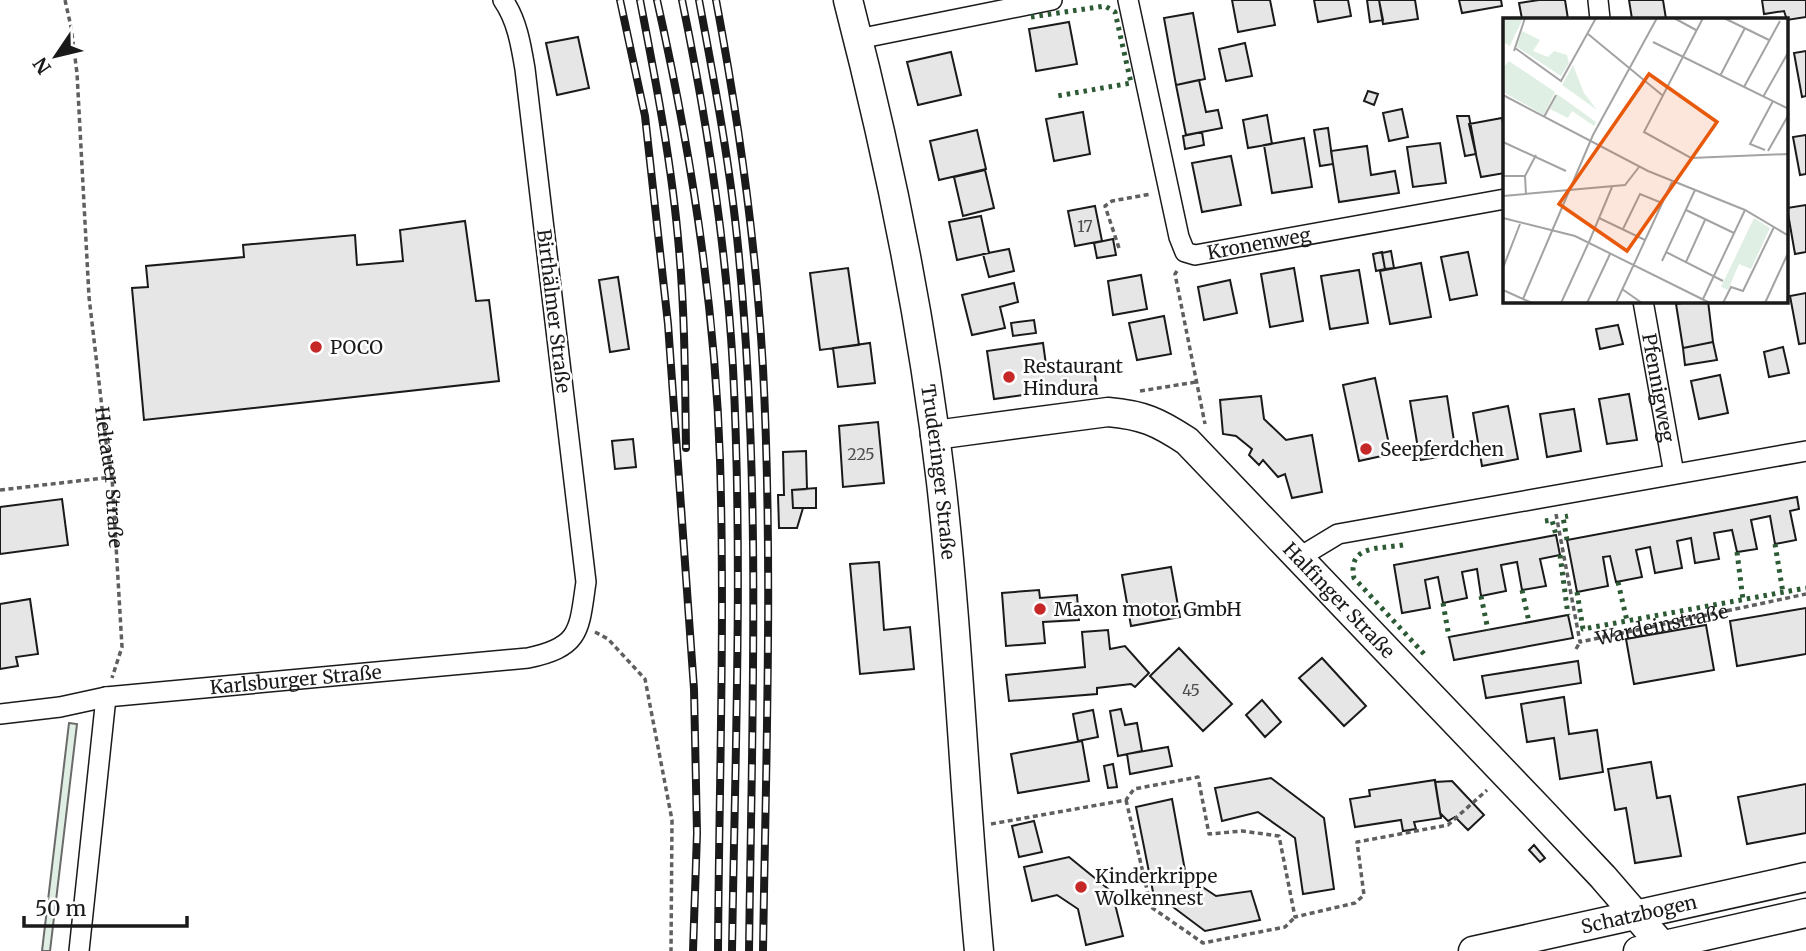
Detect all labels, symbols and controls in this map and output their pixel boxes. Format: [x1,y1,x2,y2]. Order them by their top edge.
inset map [1503,18,1788,303]
north arrow [21,21,91,91]
text: N [28,53,56,79]
house number: 17 [1077,216,1093,236]
street label: Kronenweg [1205,222,1313,265]
street label: Birthälmer Straße [532,228,576,394]
street label: Pfennigweg [1637,331,1680,444]
place label: POCO [330,335,383,359]
marker: POCO [308,339,324,355]
place label: Restaurant Hindura [1023,354,1124,400]
marker: Restaurant Hindura [1001,369,1017,385]
street label: Truderinger Straße [916,383,961,561]
street label: Heltauer Straße [90,405,128,549]
place label: Seepferdchen [1380,437,1504,461]
marker: Seepferdchen [1358,441,1374,457]
house number: 225 [847,444,875,464]
street label: Halfinger Straße [1278,537,1400,663]
place label: Maxon motor GmbH [1054,597,1242,621]
street label: Wardeinstraße [1593,599,1730,651]
marker: Maxon motor GmbH [1032,601,1048,617]
street label: Karlsburger Straße [209,660,383,699]
house number: 45 [1182,680,1200,700]
place label: Kinderkrippe Wolkennest [1094,864,1218,910]
marker: Kinderkrippe Wolkennest [1073,879,1089,895]
scale bar [24,884,187,928]
street label: Schatzbogen [1579,890,1700,939]
text: 50 m [35,895,86,922]

